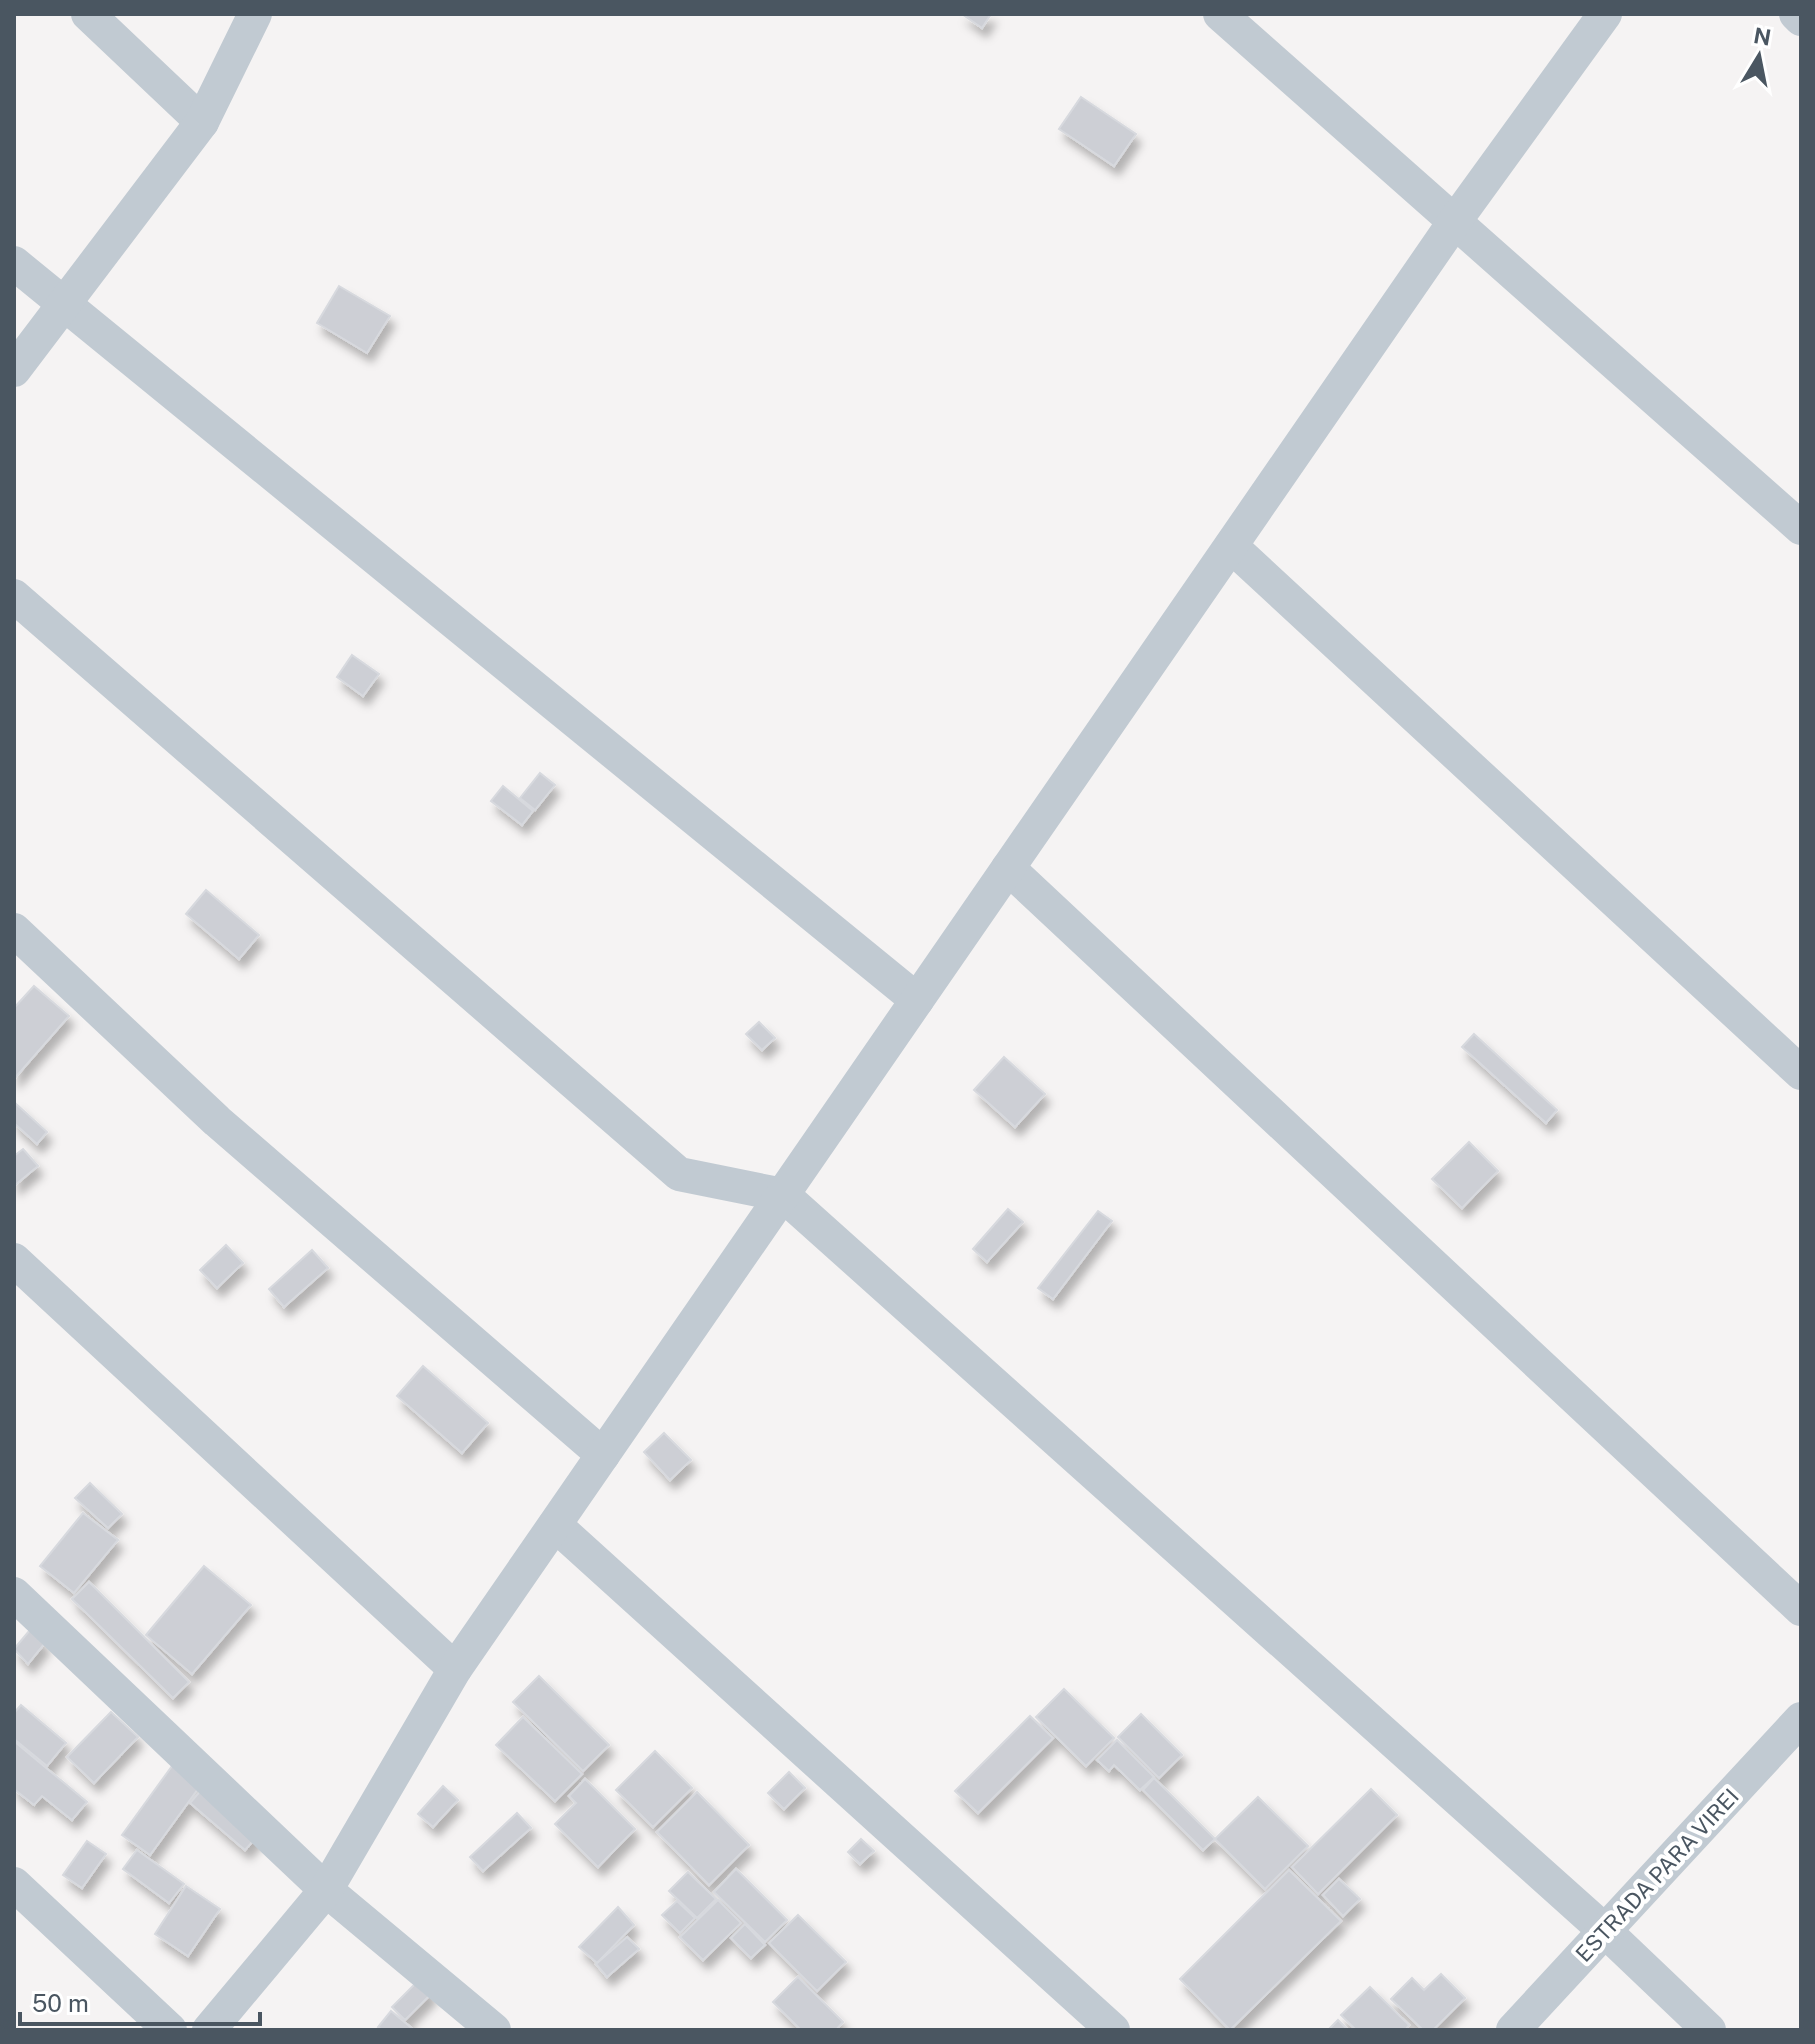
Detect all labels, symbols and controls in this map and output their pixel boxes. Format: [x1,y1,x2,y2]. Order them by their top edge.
north arrow [1719,16,1799,96]
text: N [1752,22,1773,51]
street label: ESTRADA PARA VIREI [1570,1783,1744,1967]
scale bar [20,1976,260,2026]
text: 50 m [32,1989,89,2017]

